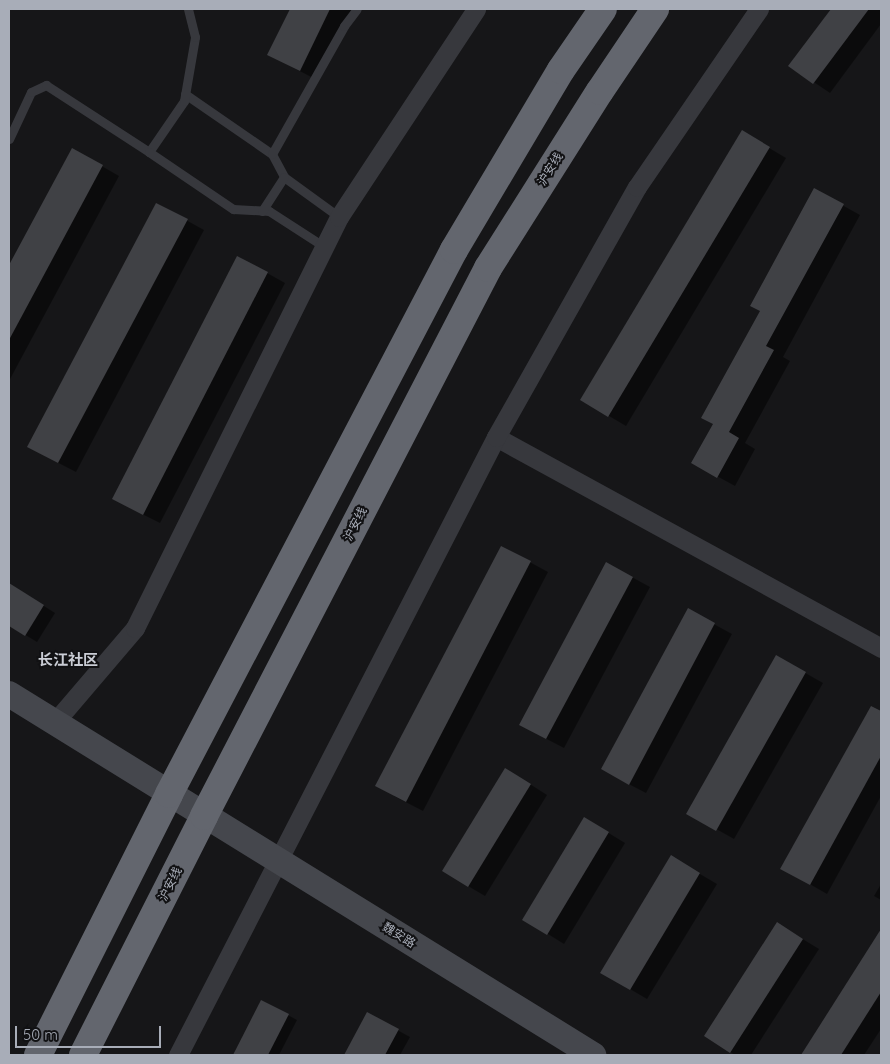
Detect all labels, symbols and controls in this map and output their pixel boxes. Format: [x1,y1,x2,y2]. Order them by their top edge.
street label: 沪安线 [534,150,566,188]
street label: 沪安线 [340,505,370,543]
district label: 长江社区 [38,651,98,669]
street label: 沪安线 [155,865,185,903]
street label: 魏安路 [380,919,418,951]
scale bar [18,1016,164,1048]
text: 50 m [23,1025,58,1044]

